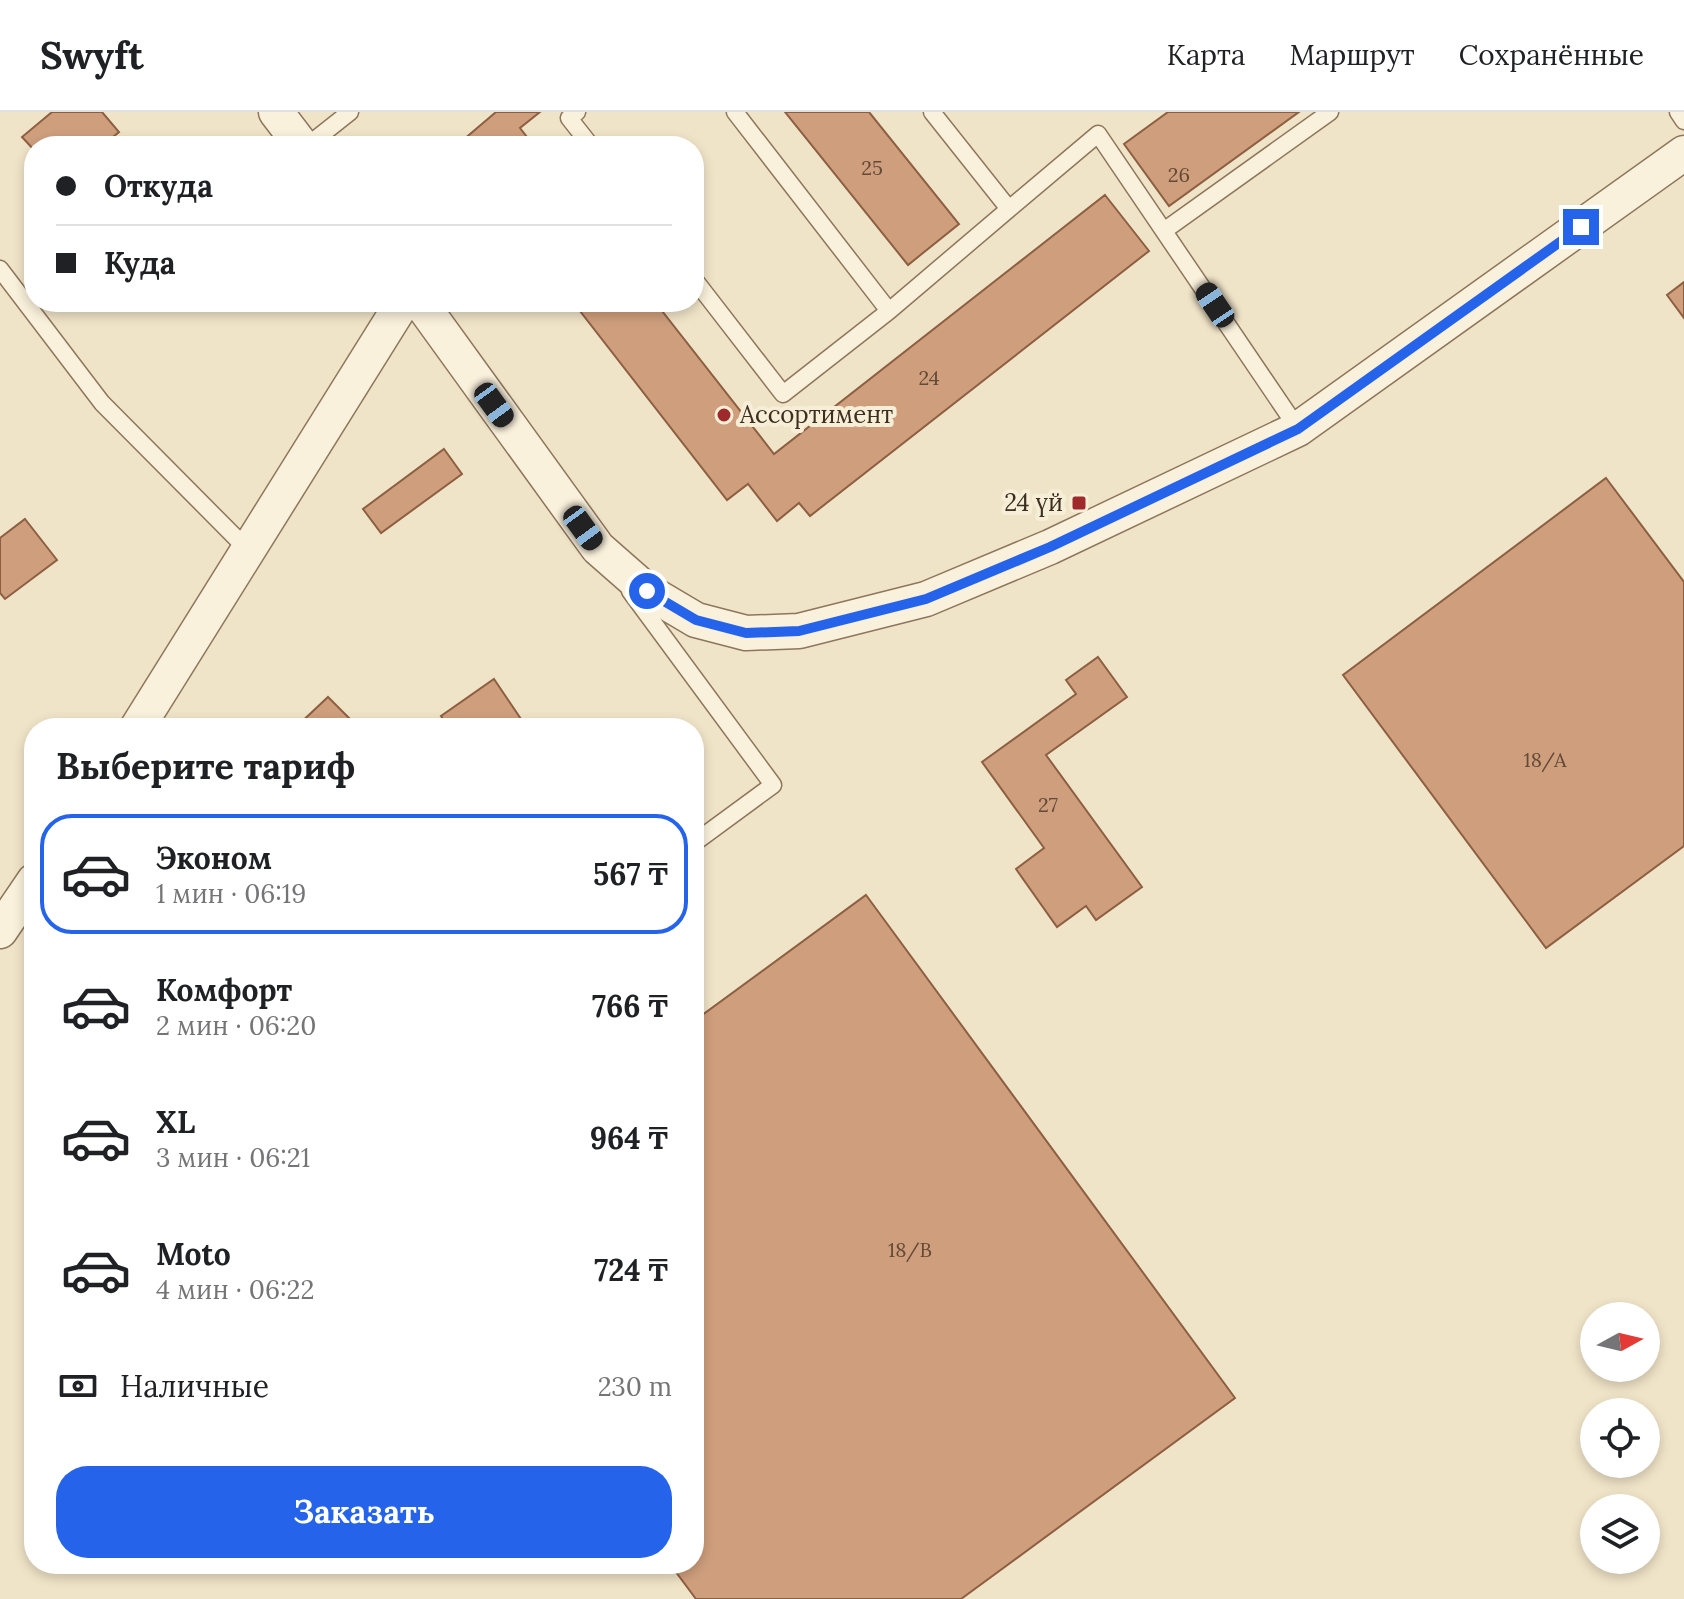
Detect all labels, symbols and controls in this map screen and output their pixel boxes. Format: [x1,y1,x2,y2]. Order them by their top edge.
text: Swyft [40,31,144,79]
text: Карта [1167,37,1245,73]
text: Маршрут [1289,37,1415,73]
text: Сохранённые [1459,37,1644,73]
house number: 25 [861,155,883,180]
house number: 26 [1168,162,1190,187]
text: Откуда [104,167,213,205]
route end [1563,209,1599,245]
text: Куда [104,244,176,282]
car [1192,278,1238,332]
house number: 24 [918,365,940,390]
car [470,379,518,431]
place label: Ассортимент [739,399,893,430]
marker: Ассортимент [715,406,733,424]
place label: 24 үй [1004,487,1063,518]
marker: 24 үй [1070,494,1088,512]
car [559,502,607,554]
route start [629,573,665,609]
text: Выберите тариф [56,743,355,789]
house number: 18/А [1523,747,1567,773]
house number: 27 [1038,792,1058,817]
icon: car [60,838,132,910]
text: Эконом [156,839,272,877]
text: 567 ₸ [593,855,668,893]
text: 1 мин · 06:19 [156,877,306,910]
icon: car [60,970,132,1042]
text: Комфорт [156,971,292,1009]
text: 766 ₸ [592,987,668,1025]
text: 2 мин · 06:20 [156,1009,316,1042]
icon: car [60,1102,132,1174]
text: XL [156,1103,195,1141]
text: 964 ₸ [590,1119,668,1157]
text: 3 мин · 06:21 [156,1141,310,1174]
icon: car [60,1234,132,1306]
text: Moto [156,1235,231,1273]
house number: 18/В [888,1237,932,1263]
text: 724 ₸ [594,1251,668,1289]
text: 4 мин · 06:22 [156,1273,314,1306]
north arrow [1580,1302,1660,1382]
map controls [1580,1302,1660,1574]
icon: cash [56,1364,100,1408]
text: Наличные [120,1367,269,1405]
text: 230 m [598,1370,672,1403]
button: locate [1580,1398,1660,1478]
button: Заказать [56,1466,672,1558]
button: layers [1580,1494,1660,1574]

